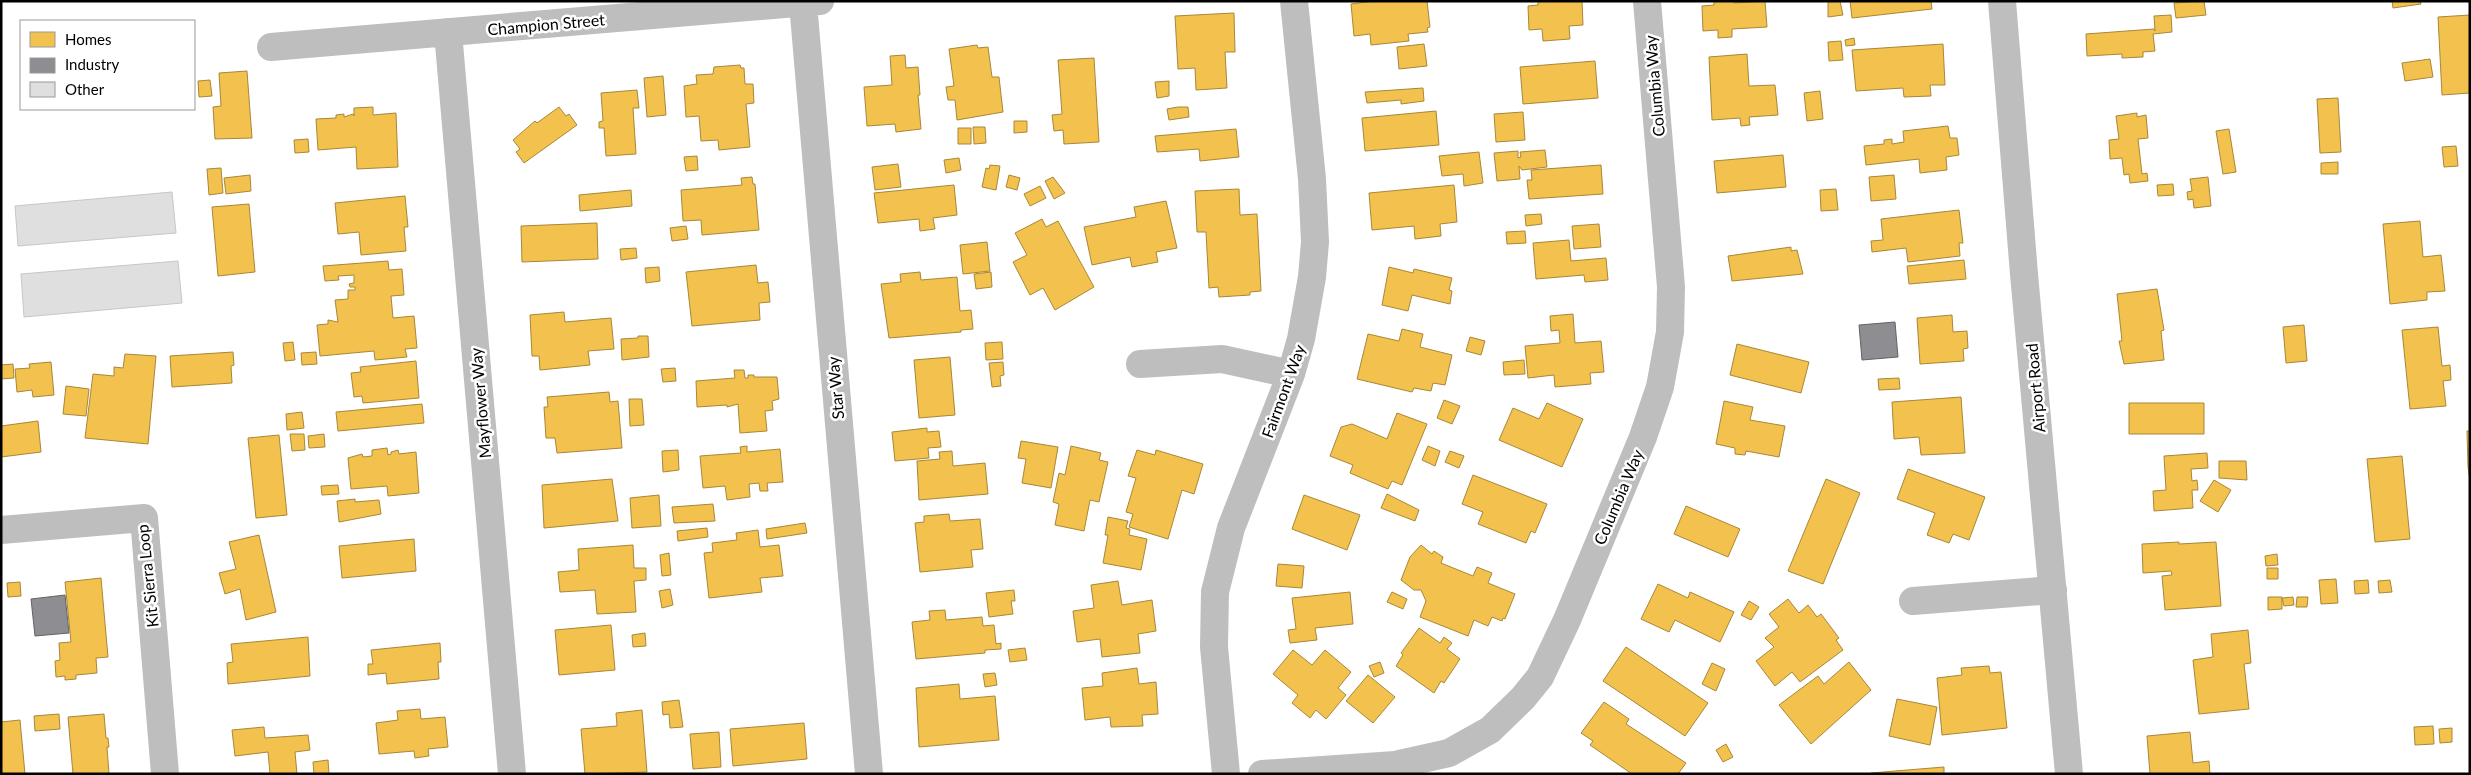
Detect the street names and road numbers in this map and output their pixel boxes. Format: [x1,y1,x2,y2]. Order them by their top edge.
street label: Champion Street [487,9,606,39]
street label: Columbia Way [1640,34,1668,138]
street label: Fairmont Way [1257,341,1309,440]
street label: Airport Road [2022,343,2048,433]
street label: Mayflower Way [466,346,494,459]
street label: Star Way [823,355,847,420]
street label: Columbia Way [1589,446,1647,548]
street label: Kit Sierra Loop [132,524,162,628]

